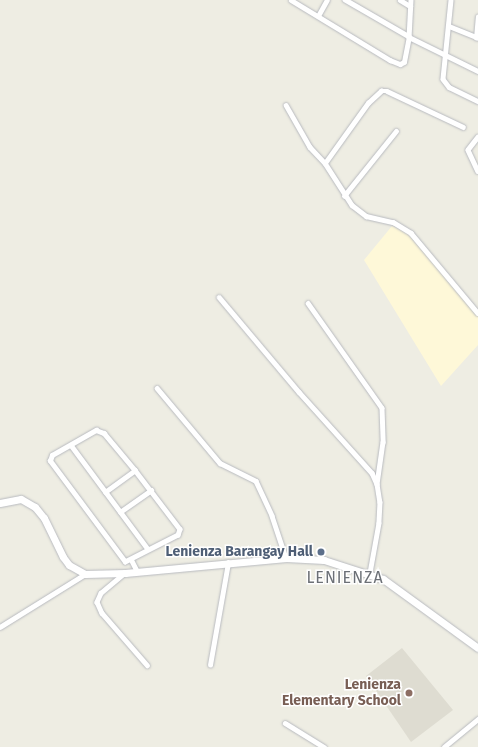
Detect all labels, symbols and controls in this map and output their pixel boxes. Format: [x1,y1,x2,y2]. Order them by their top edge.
place label: Lenienza Barangay Hall [166,544,313,560]
marker: Lenienza Barangay Hall [316,547,326,557]
district label: LENIENZA [306,568,384,588]
place label: Lenienza Elementary School [282,677,401,710]
marker: Lenienza Elementary School [404,688,414,698]

